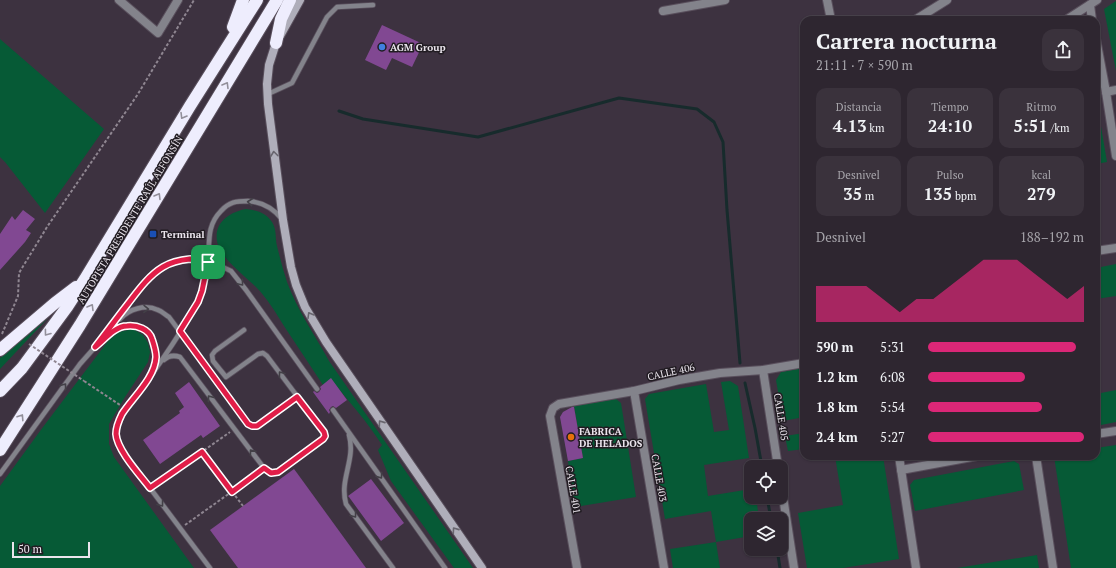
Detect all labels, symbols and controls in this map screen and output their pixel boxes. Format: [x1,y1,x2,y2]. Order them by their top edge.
text: Carrera nocturna [816,26,997,55]
button: share [1042,29,1084,71]
place label: AGM Group [390,41,446,54]
marker: AGM Group [377,42,387,52]
text: 21:11 · 7 × 590 m [816,56,913,74]
one-way arrow [221,82,228,89]
text: Distancia [836,100,882,114]
text: Tiempo [931,100,969,114]
text: Ritmo [1026,100,1056,114]
one-way arrow [181,112,188,119]
text: 4.13 [833,114,867,137]
text: 24:10 [928,114,972,137]
text: 5:51 [1013,114,1048,137]
text: km [867,121,885,135]
text: /km [1048,121,1069,135]
street label: AUTOPISTA PRESIDENTE RAÚL ALFONSÍN [74,133,186,307]
one-way arrow [270,151,279,157]
text: Desnivel [838,168,880,182]
text: Pulso [936,168,964,182]
text: kcal [1032,168,1051,182]
text: 35 [843,182,862,205]
text: 135 [923,182,952,205]
text: 279 [1027,182,1056,205]
text: m [862,189,874,203]
text: bpm [952,189,977,203]
one-way arrow [154,193,161,200]
one-way arrow [247,198,253,207]
place label: Terminal [161,228,205,241]
text: Desnivel [816,228,866,246]
text: 188–192 m [1020,228,1084,246]
marker: Terminal [148,229,158,239]
pin [191,245,225,279]
icon: arrive [197,251,219,273]
one-way arrow [236,278,243,286]
one-way arrow [87,304,94,311]
one-way arrow [142,304,149,313]
one-way arrow [307,311,314,319]
one-way arrow [45,328,52,335]
text: 590 m [816,338,854,356]
text: 5:31 [880,338,905,356]
street label: CALLE 406 [646,360,697,383]
text: 1.2 km [816,368,858,386]
text: 6:08 [880,368,905,386]
one-way arrow [278,371,286,378]
one-way arrow [59,383,67,390]
street label: CALLE 405 [771,392,791,442]
one-way arrow [208,395,215,402]
text: 1.8 km [816,398,858,416]
text: 5:54 [880,398,905,416]
one-way arrow [16,414,24,421]
one-way arrow [378,420,386,427]
place label: FABRICA DE HELADOS [579,425,643,450]
text: 2.4 km [816,428,858,446]
text: 5:27 [880,428,905,446]
marker: FABRICA DE HELADOS [566,432,576,442]
one-way arrow [249,450,256,457]
street label: CALLE 403 [648,453,670,503]
map controls [744,460,788,556]
button: locate [744,460,788,504]
street label: CALLE 401 [562,465,584,515]
one-way arrow [375,472,383,479]
one-way arrow [157,499,164,506]
one-way arrow [349,511,357,518]
button: layers [744,512,788,556]
one-way arrow [452,527,460,534]
scale bar [12,540,90,559]
text: 50 m [18,542,42,556]

